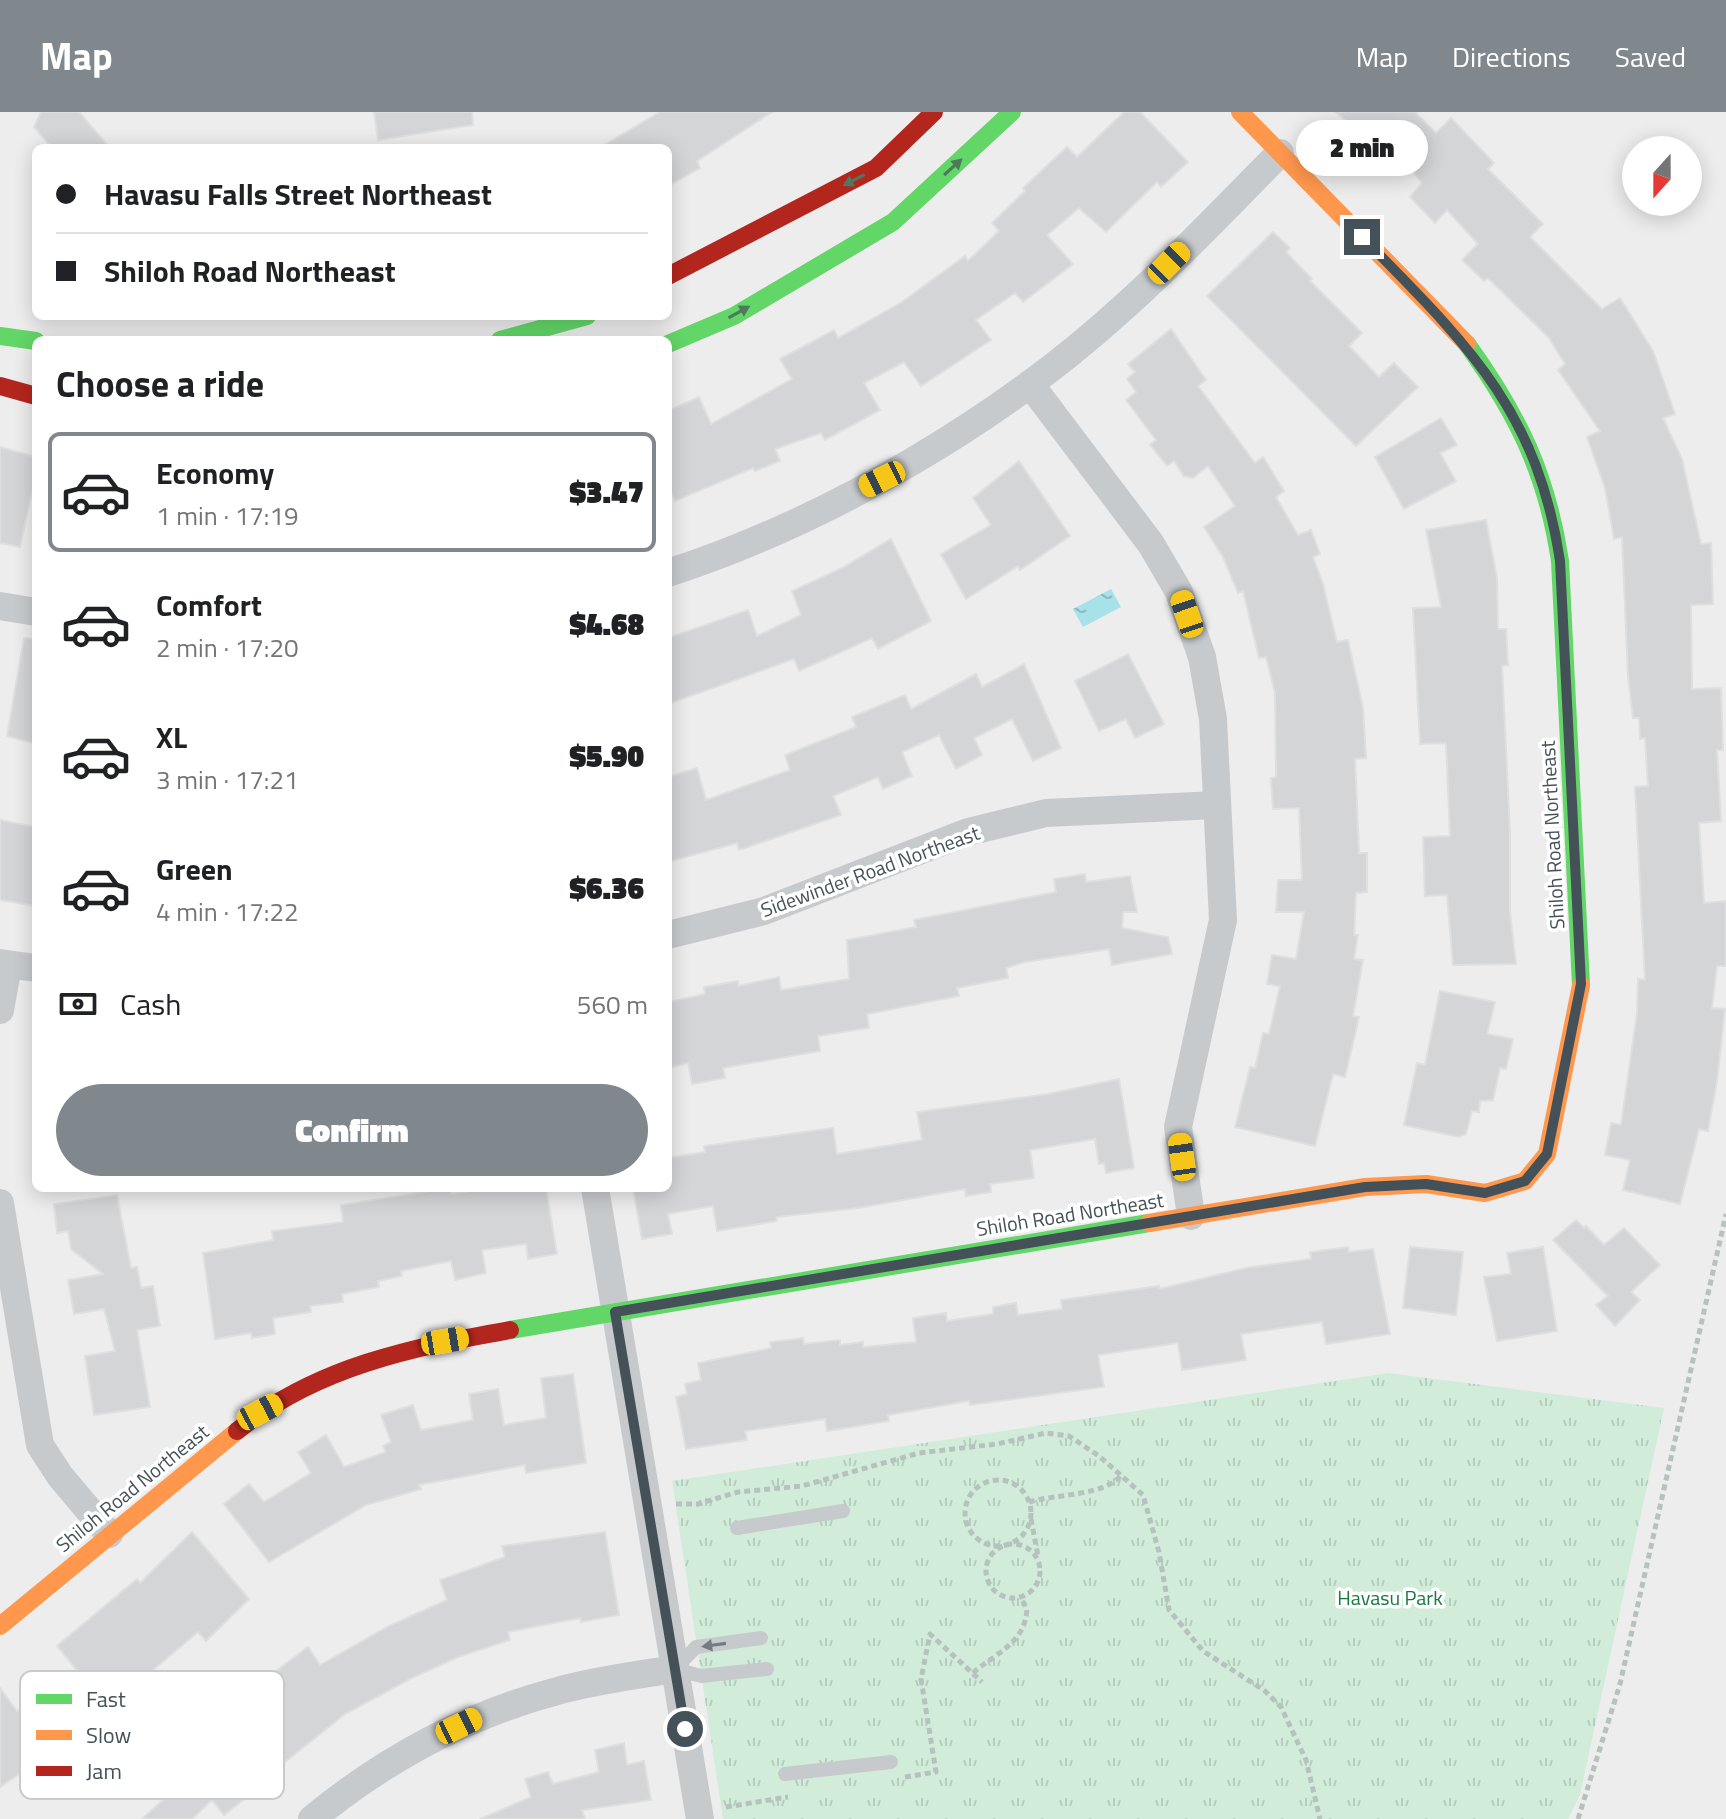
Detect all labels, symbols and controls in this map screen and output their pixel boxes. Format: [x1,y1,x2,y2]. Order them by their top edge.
text: Map [40,27,113,85]
text: Map [1356,35,1408,78]
text: Directions [1452,35,1571,78]
text: Saved [1615,35,1686,78]
callout: 2 min [1296,121,1428,177]
text: 2 min [1330,128,1394,167]
north arrow [1622,136,1702,216]
map controls [1622,136,1702,216]
one-way arrow [943,158,962,176]
text: Havasu Falls Street Northeast [104,171,492,217]
one-way arrow [843,172,865,186]
route end [1344,219,1380,255]
car [1144,238,1194,288]
text: Shiloh Road Northeast [104,248,396,294]
one-way arrow [728,306,751,319]
text: Choose a ride [56,356,264,411]
text: Economy [156,450,274,496]
icon: car [60,456,132,528]
car [855,458,909,500]
text: $3.47 [570,469,644,515]
text: 1 min · 17:19 [156,496,299,535]
text: Comfort [156,582,262,628]
car [1168,587,1206,641]
icon: car [60,588,132,660]
text: $4.68 [570,601,644,647]
text: 2 min · 17:20 [156,628,299,667]
text: XL [156,714,187,760]
icon: car [60,720,132,792]
text: $5.90 [570,733,644,779]
street label: Shiloh Road Northeast [1532,740,1572,930]
text: 3 min · 17:21 [156,760,299,799]
street label: Sidewinder Road Northeast [756,817,984,925]
text: Green [156,846,233,892]
icon: car [60,852,132,924]
text: $6.36 [570,865,644,911]
text: 4 min · 17:22 [156,892,299,931]
text: Cash [120,981,181,1027]
icon: cash [56,982,100,1026]
text: 560 m [577,985,648,1024]
button: Confirm [56,1084,648,1176]
car [1167,1132,1197,1182]
street label: Shiloh Road Northeast [974,1184,1166,1244]
car [419,1325,471,1357]
car [233,1390,287,1434]
street label: Shiloh Road Northeast [49,1416,215,1560]
park label: Havasu Park [1337,1582,1443,1613]
one-way arrow [701,1639,726,1652]
legend [20,1671,284,1799]
text: Fast [86,1682,126,1716]
car [432,1705,486,1747]
route start [667,1711,703,1747]
text: Slow [86,1718,132,1752]
text: Jam [86,1754,122,1788]

